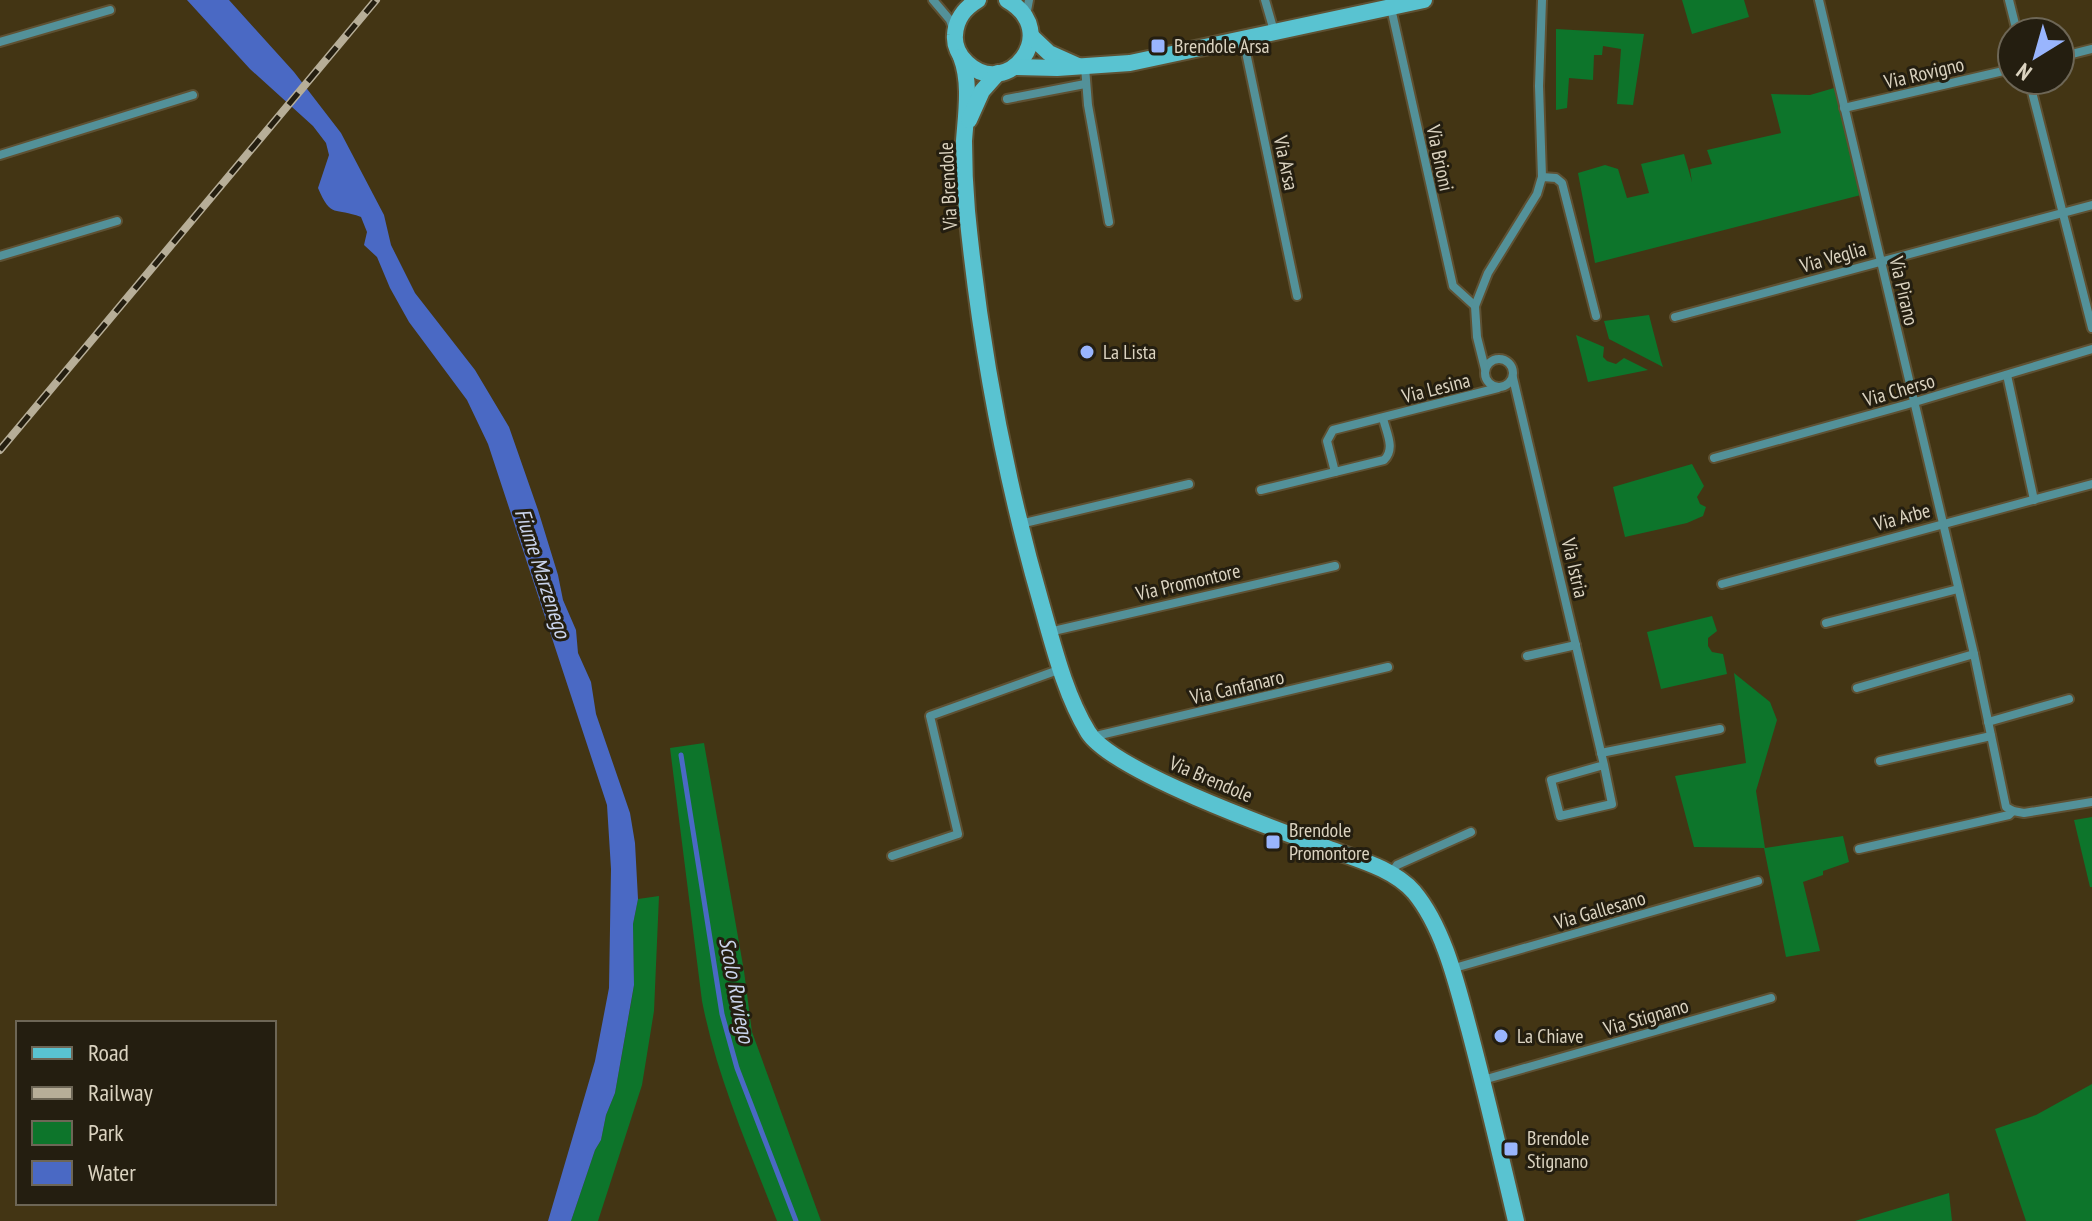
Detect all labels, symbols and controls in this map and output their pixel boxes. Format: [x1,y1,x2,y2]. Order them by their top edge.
north arrow [1996,16,2076,96]
place label: Brendole Arsa [1174,33,1270,59]
marker: Brendole Arsa [1149,37,1167,55]
street label: Via Rovigno [1881,51,1967,95]
text: N [2011,57,2037,87]
street label: Via Brioni [1420,122,1460,193]
street label: Via Arsa [1267,132,1304,193]
street label: Via Brendole [933,141,963,232]
street label: Via Veglia [1796,235,1869,279]
street label: Via Pirano [1883,253,1925,328]
place label: La Lista [1103,339,1156,365]
marker: La Lista [1078,343,1096,361]
street label: Via Lesina [1398,367,1473,409]
street label: Via Cherso [1859,367,1938,413]
street label: Via Arbe [1870,497,1933,537]
water label: Fiume Marzenego [509,505,578,643]
street label: Via Istria [1555,535,1594,600]
street label: Via Promontore [1132,557,1243,607]
street label: Via Canfanaro [1187,664,1286,711]
street label: Via Brendole [1164,749,1257,808]
place label: Brendole Promontore [1289,817,1370,866]
marker: Brendole Promontore [1264,833,1282,851]
street label: Via Gallesano [1551,885,1648,936]
water label: Scolo Ruviego [713,935,761,1047]
street label: Via Stignano [1600,993,1691,1042]
legend [16,1021,276,1205]
place label: La Chiave [1517,1023,1584,1049]
marker: La Chiave [1492,1027,1510,1045]
text: Road [88,1037,129,1068]
text: Railway [88,1077,153,1108]
text: Park [88,1117,124,1148]
place label: Brendole Stignano [1527,1125,1589,1174]
marker: Brendole Stignano [1502,1140,1520,1158]
text: Water [88,1157,136,1188]

